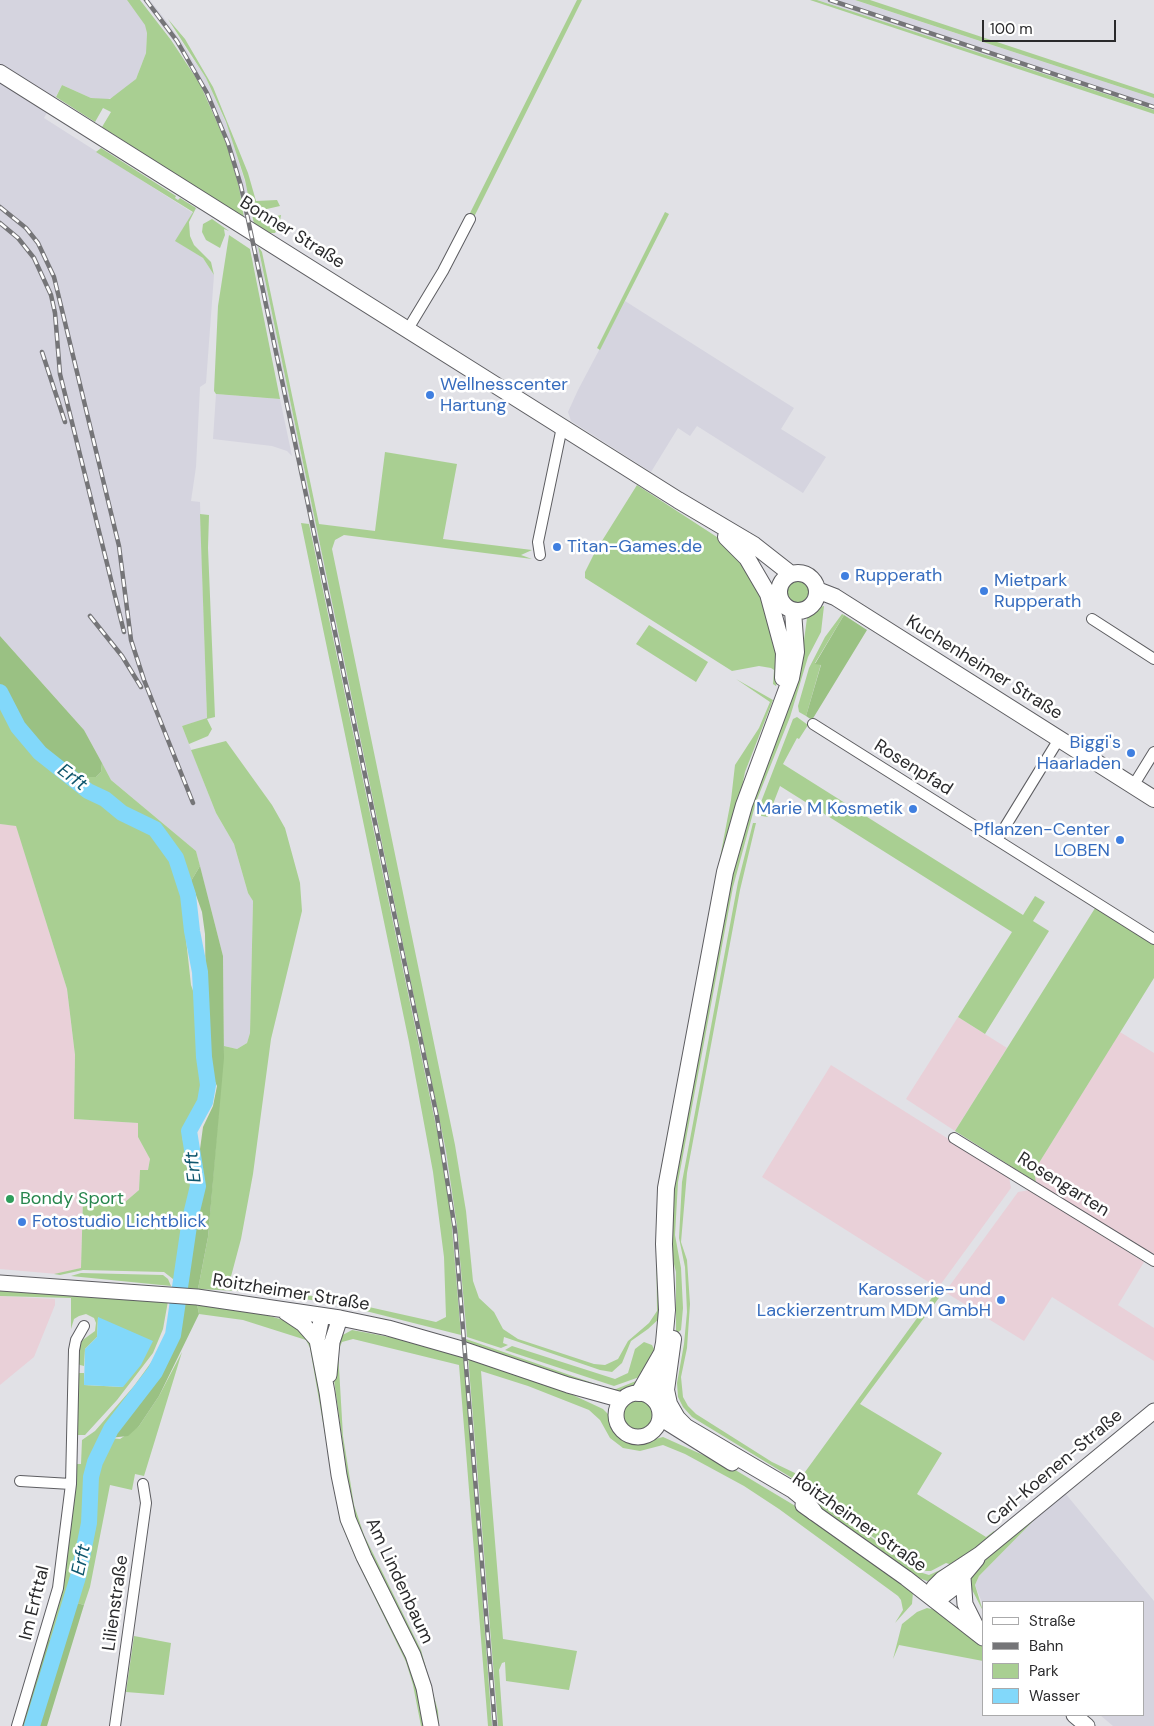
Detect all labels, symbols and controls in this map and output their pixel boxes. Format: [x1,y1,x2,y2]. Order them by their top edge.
scale bar [984,10,1118,42]
text: 100 m [990,19,1033,39]
street label: Bonner Straße [236,192,348,274]
place label: Wellnesscenter Hartung [440,374,568,416]
marker: Wellnesscenter Hartung [424,389,436,401]
place label: Titan-Games.de [567,536,702,558]
marker: Titan-Games.de [551,541,563,553]
place label: Rupperath [855,565,942,587]
marker: Rupperath [839,570,851,582]
place label: Mietpark Rupperath [994,570,1081,612]
marker: Mietpark Rupperath [978,585,990,597]
street label: Kuchenheimer Straße [902,611,1066,725]
place label: Biggi's Haarladen [1037,732,1121,774]
street label: Rosenpfad [870,735,956,801]
marker: Biggi's Haarladen [1125,747,1137,759]
water label: Erft [53,760,91,796]
place label: Marie M Kosmetik [756,798,903,820]
marker: Marie M Kosmetik [907,803,919,815]
place label: Pflanzen-Center LOBEN [974,819,1110,862]
marker: Pflanzen-Center LOBEN [1114,834,1126,846]
street label: Rosengarten [1013,1148,1113,1222]
water label: Erft [181,1150,207,1184]
place label: Bondy Sport [20,1188,124,1210]
marker: Bondy Sport [4,1193,16,1205]
place label: Fotostudio Lichtblick [32,1211,207,1233]
marker: Fotostudio Lichtblick [16,1216,28,1228]
street label: Roitzheimer Straße [211,1270,371,1316]
place label: Karosserie- und Lackierzentrum MDM GmbH [757,1279,991,1322]
marker: Karosserie- und Lackierzentrum MDM GmbH [995,1294,1007,1306]
street label: Carl-Koenen-Straße [983,1405,1127,1531]
street label: Roitzheimer Straße [788,1469,930,1577]
street label: Am Lindenbaum [360,1515,438,1647]
water label: Erft [68,1542,96,1578]
street label: Lilienstraße [99,1554,133,1652]
street label: Im Erfttal [15,1564,55,1642]
legend [982,1601,1144,1716]
text: Straße [1029,1611,1076,1631]
text: Bahn [1029,1636,1063,1656]
text: Park [1029,1661,1059,1681]
text: Wasser [1029,1686,1080,1706]

